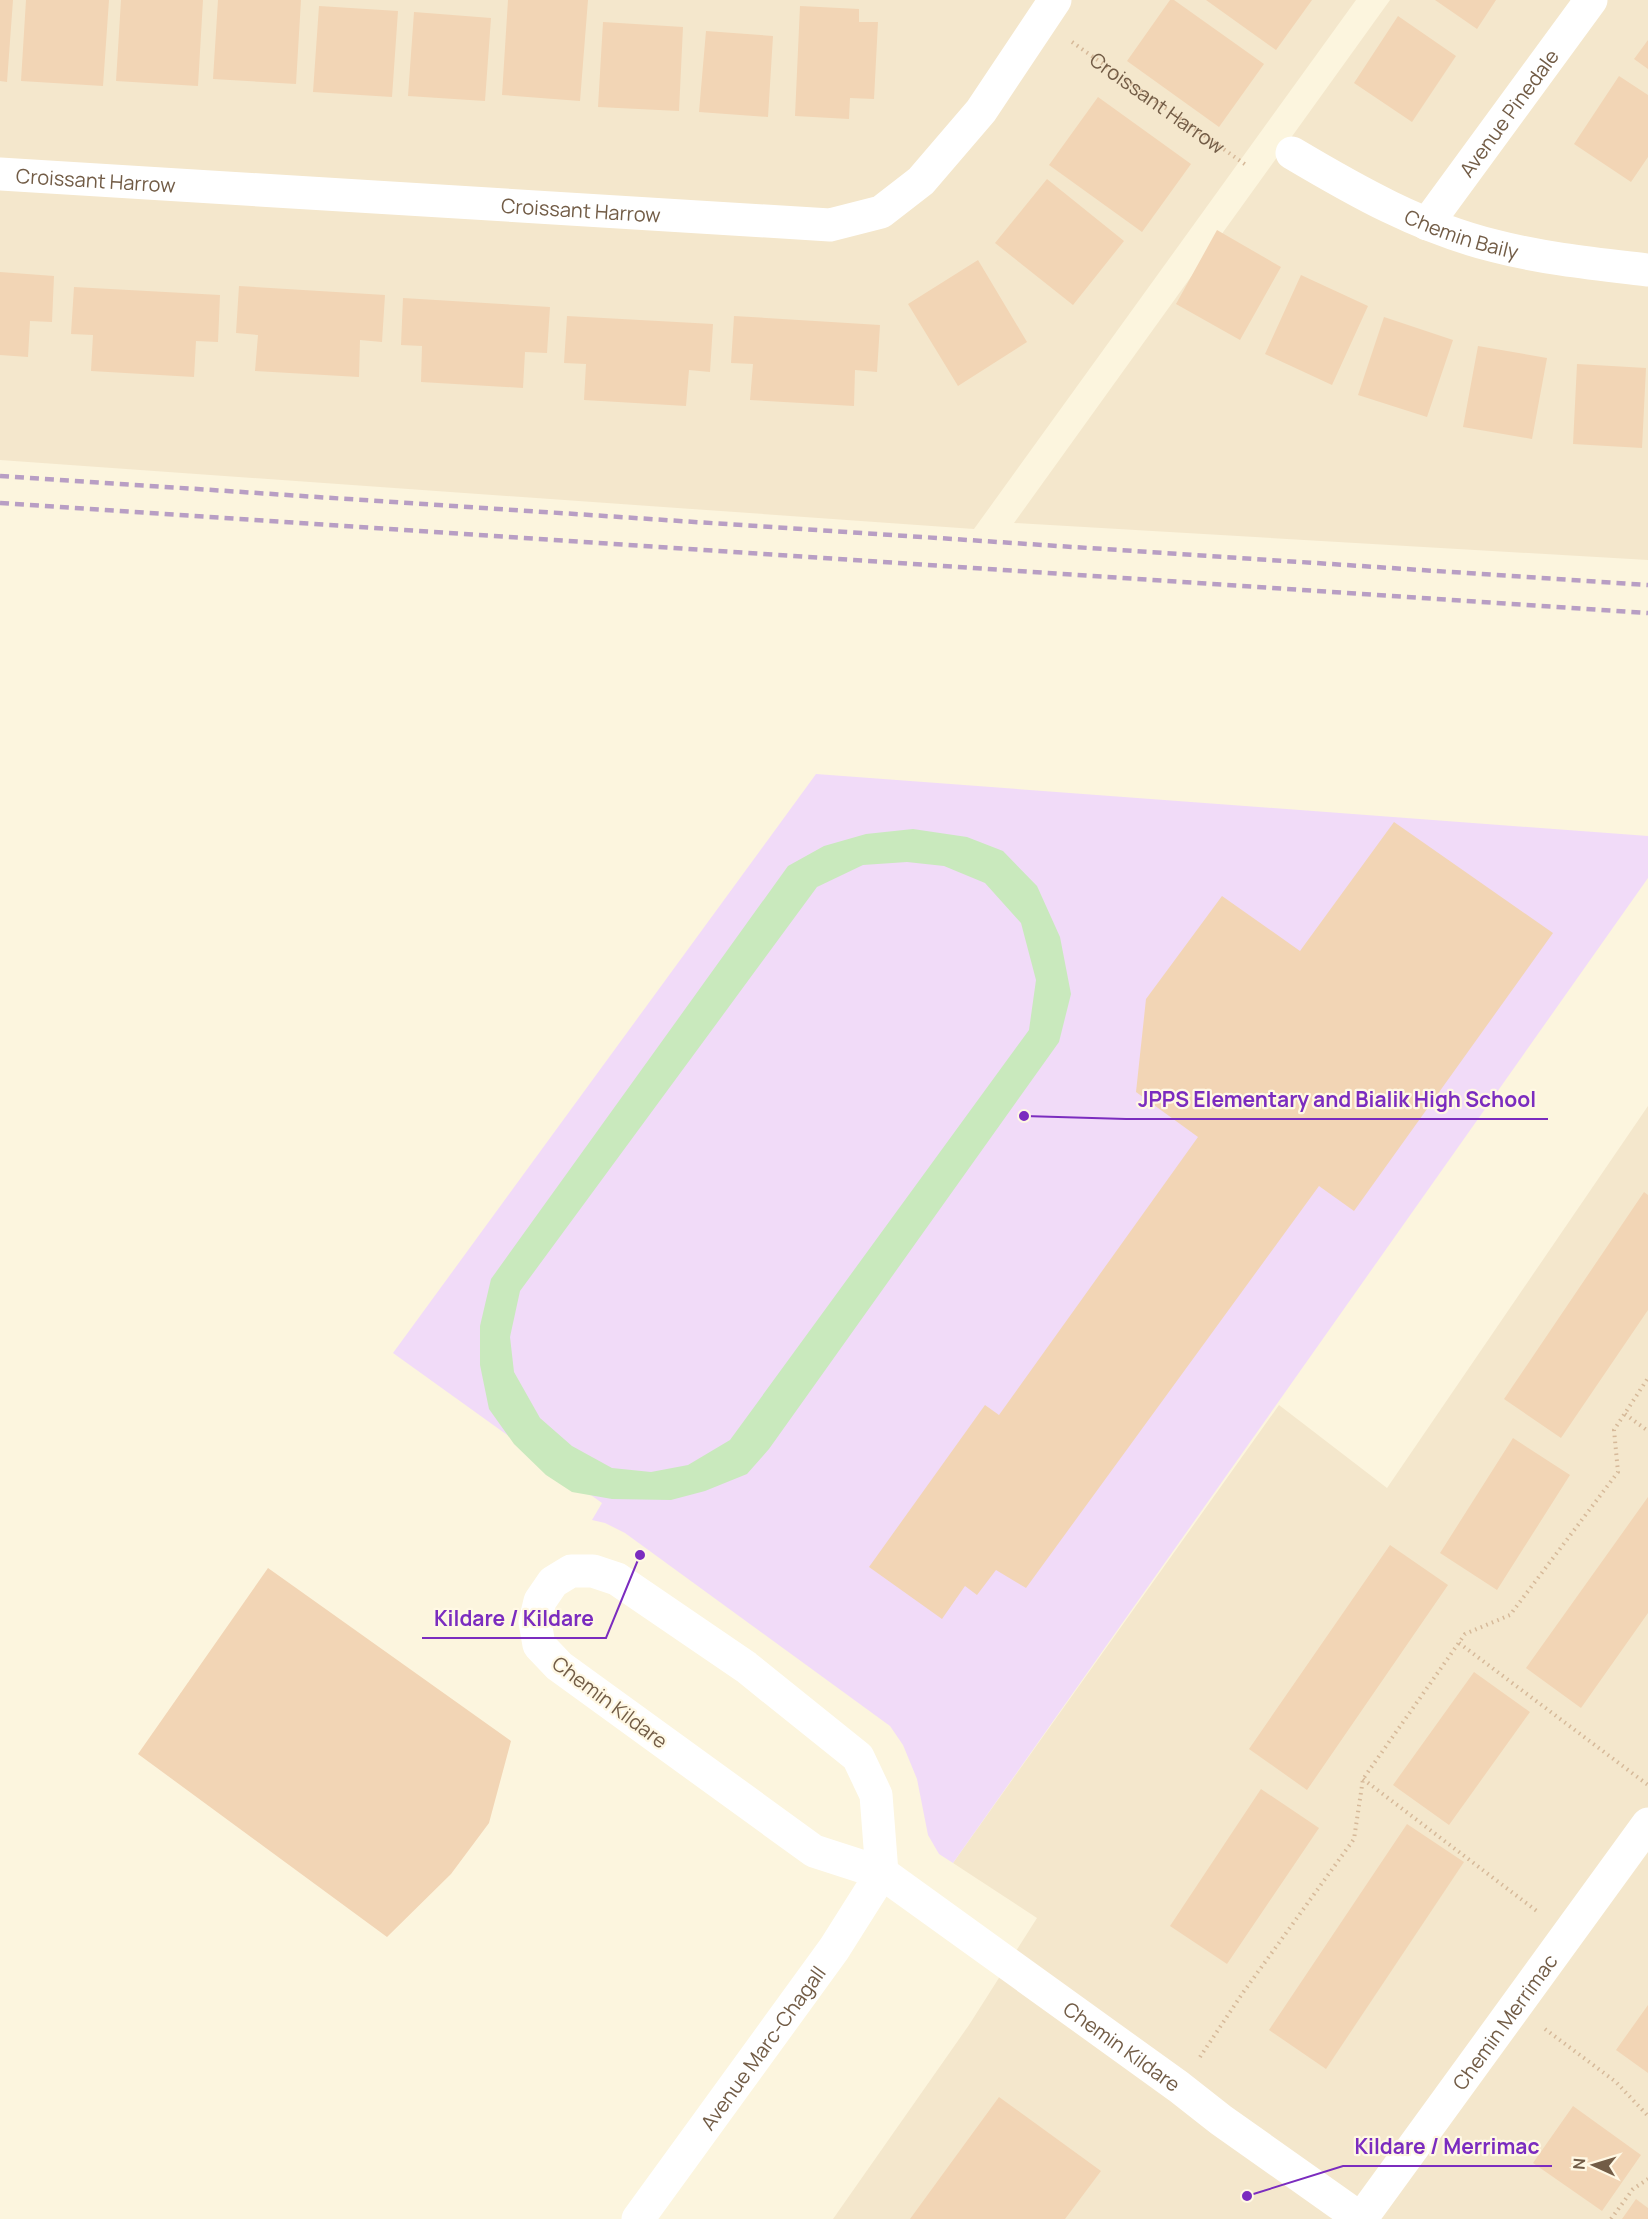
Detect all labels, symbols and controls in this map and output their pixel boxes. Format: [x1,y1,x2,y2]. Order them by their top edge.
street label: Avenue Pinedale [1453,43,1564,182]
street label: Croissant Harrow [1085,45,1231,160]
street label: Croissant Harrow [15,162,176,198]
street label: Croissant Harrow [500,191,661,228]
street label: Chemin Baily [1401,202,1522,265]
callout: JPPS Elementary and Bialik High School [1126,1080,1548,1119]
text: JPPS Elementary and Bialik High School [1138,1085,1536,1113]
callout: Kildare / Kildare [422,1599,606,1638]
text: Kildare / Kildare [434,1604,594,1632]
street label: Chemin Kildare [547,1650,673,1754]
street label: Chemin Merrimac [1446,1948,1563,2095]
street label: Avenue Marc-Chagall [694,1960,831,2135]
street label: Chemin Kildare [1058,1995,1186,2097]
callout: Kildare / Merrimac [1343,2127,1552,2166]
text: Kildare / Merrimac [1354,2132,1540,2160]
north arrow [1564,2135,1624,2195]
text: N [1568,2157,1590,2170]

